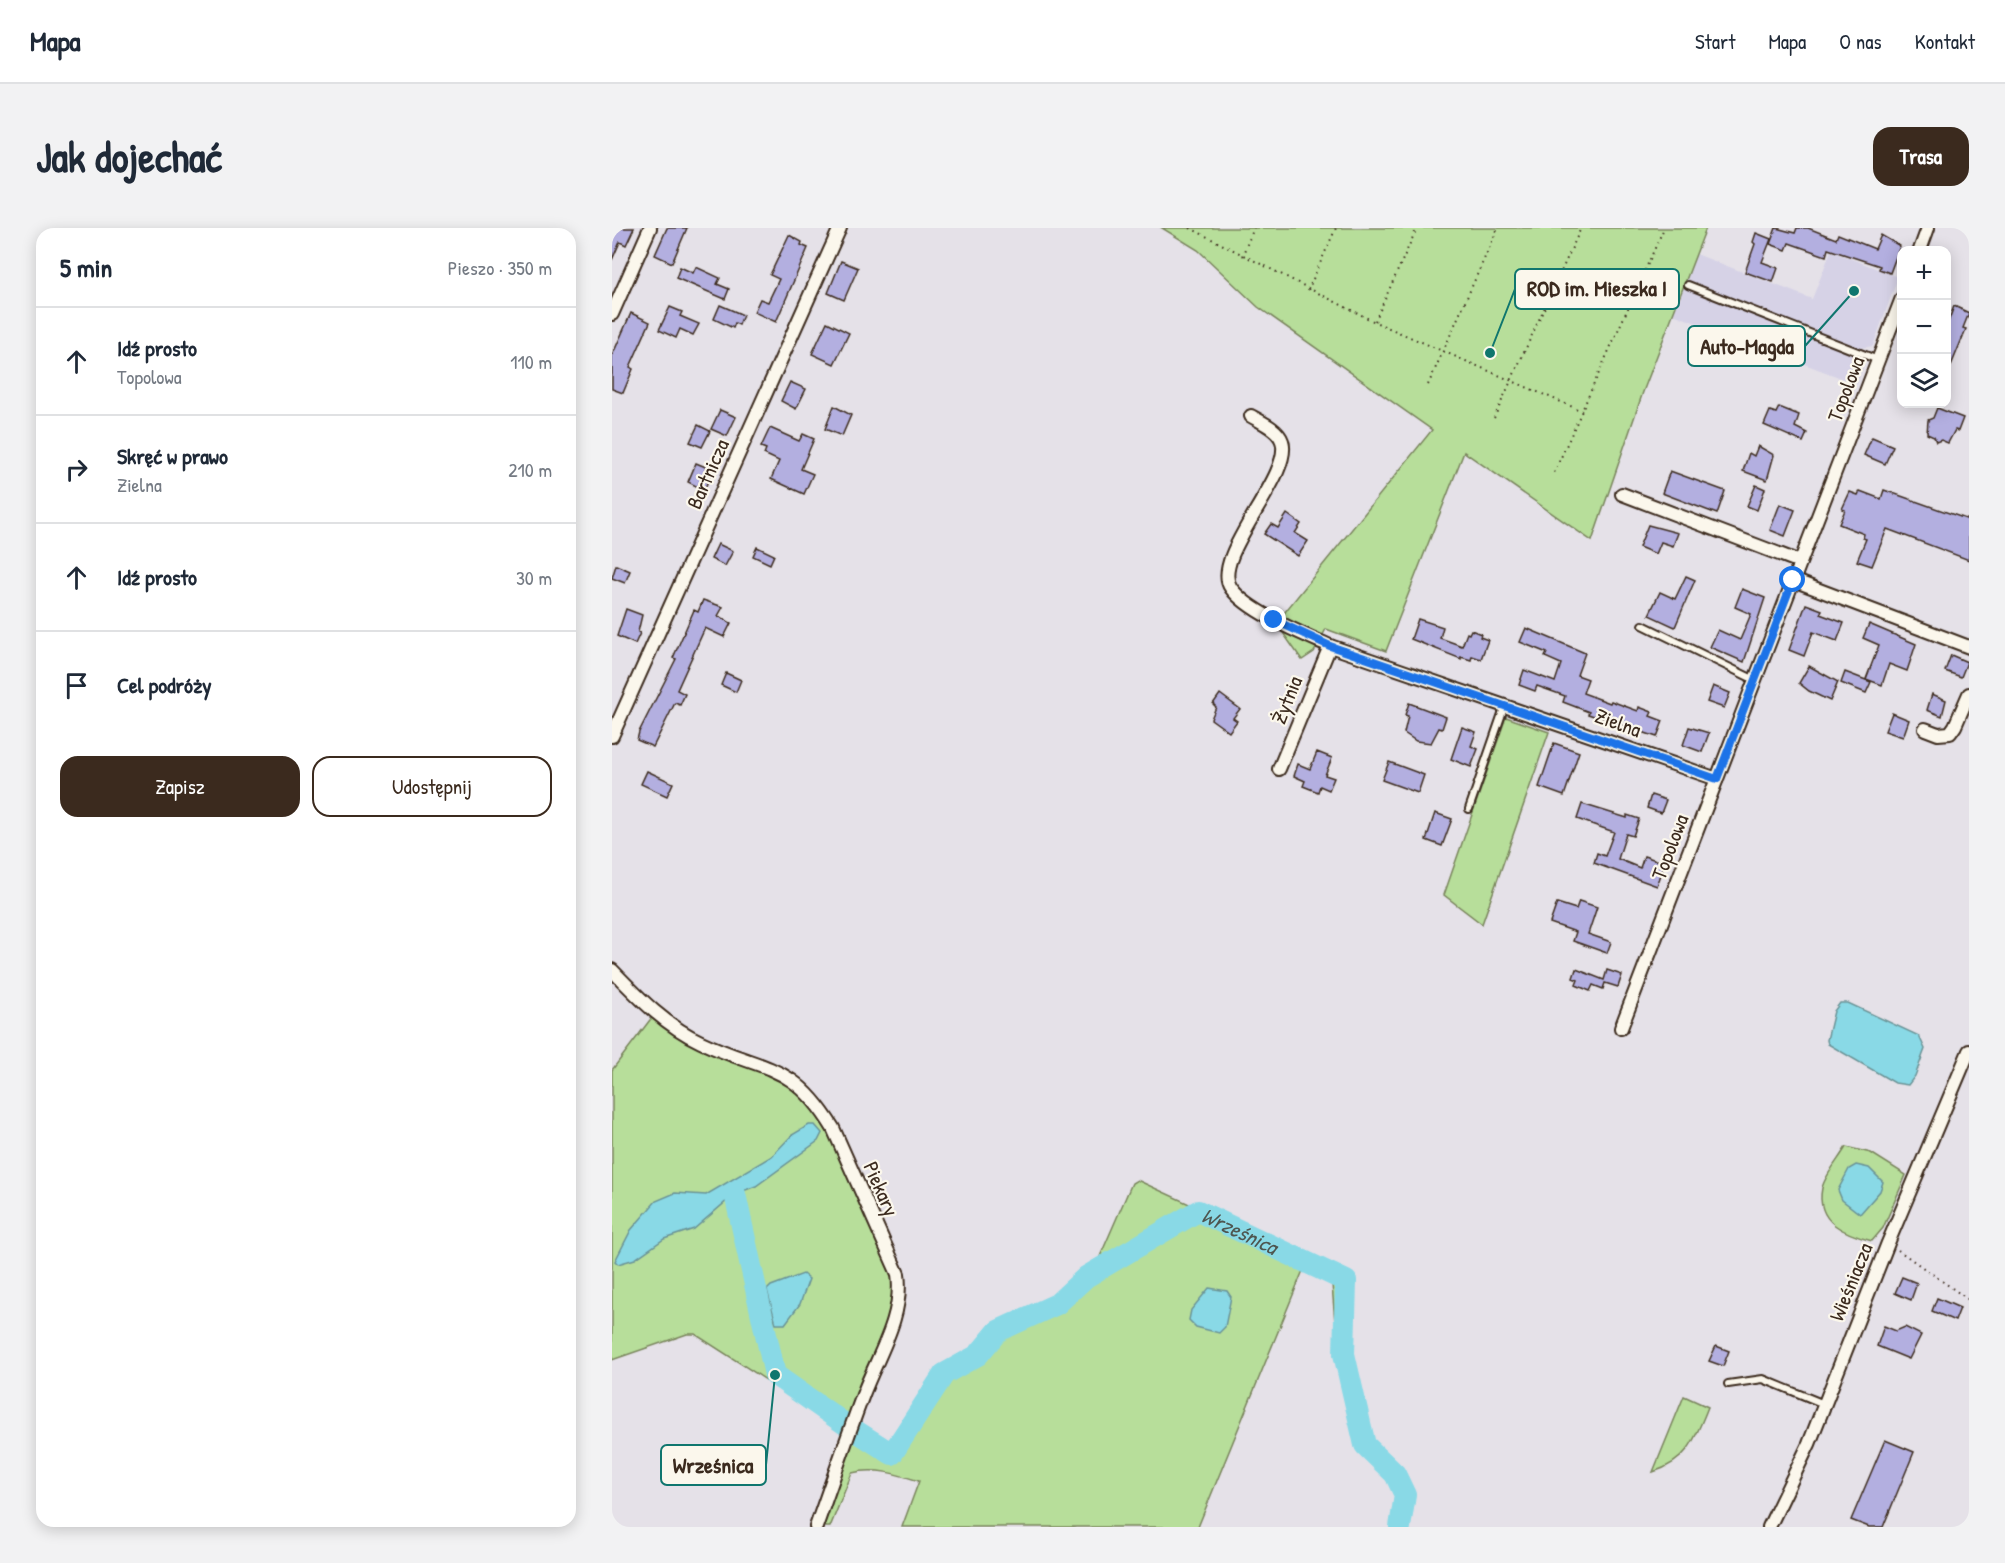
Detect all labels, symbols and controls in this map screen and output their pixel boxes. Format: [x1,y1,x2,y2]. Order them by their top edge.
text: Mapa [30,22,81,60]
text: Start [1695,27,1735,56]
text: Mapa [1768,27,1806,56]
text: O nas [1839,27,1882,56]
text: Kontakt [1915,27,1975,56]
button: Trasa [1873,127,1969,186]
text: Jak dojechać [36,128,222,185]
map controls [1897,246,1951,408]
button: + [1897,246,1951,300]
text: 5 min [60,250,112,285]
text: Pieszo · 350 m [448,254,552,281]
callout: ROD im. Mieszka I [1515,269,1679,309]
text: ROD im. Mieszka I [1527,273,1667,303]
button: − [1897,300,1951,354]
callout: Auto-Magda [1688,326,1805,366]
text: Auto-Magda [1700,331,1794,362]
text: Idź prosto [117,333,197,363]
icon: ahead [60,345,93,378]
text: 110 m [510,348,552,375]
street label: Topolowa [1820,352,1871,426]
button: layers [1897,354,1951,408]
text: Topolowa [117,363,182,390]
street label: Bartnicza [679,434,736,513]
text: Skręć w prawo [117,441,228,471]
icon: right [60,453,93,486]
text: 210 m [508,456,552,483]
text: Zielna [117,471,162,498]
icon: ahead [60,561,93,594]
text: Idź prosto [117,562,197,592]
text: 30 m [516,564,552,591]
route start [1779,566,1805,592]
route end [1260,606,1286,632]
icon: arrive [60,669,93,702]
text: Cel podróży [117,670,212,700]
street label: Żytnia [1264,672,1309,728]
street label: Zielna [1591,701,1645,744]
button: Zapisz [60,756,300,817]
button: Udostępnij [312,756,552,817]
street label: Topolowa [1644,810,1695,884]
street label: Piekary [857,1157,906,1221]
water label: Wrześnica [1197,1200,1285,1263]
street label: Wieśniacza [1822,1238,1879,1325]
callout: Wrześnica [661,1445,766,1485]
text: Wrześnica [673,1450,754,1480]

